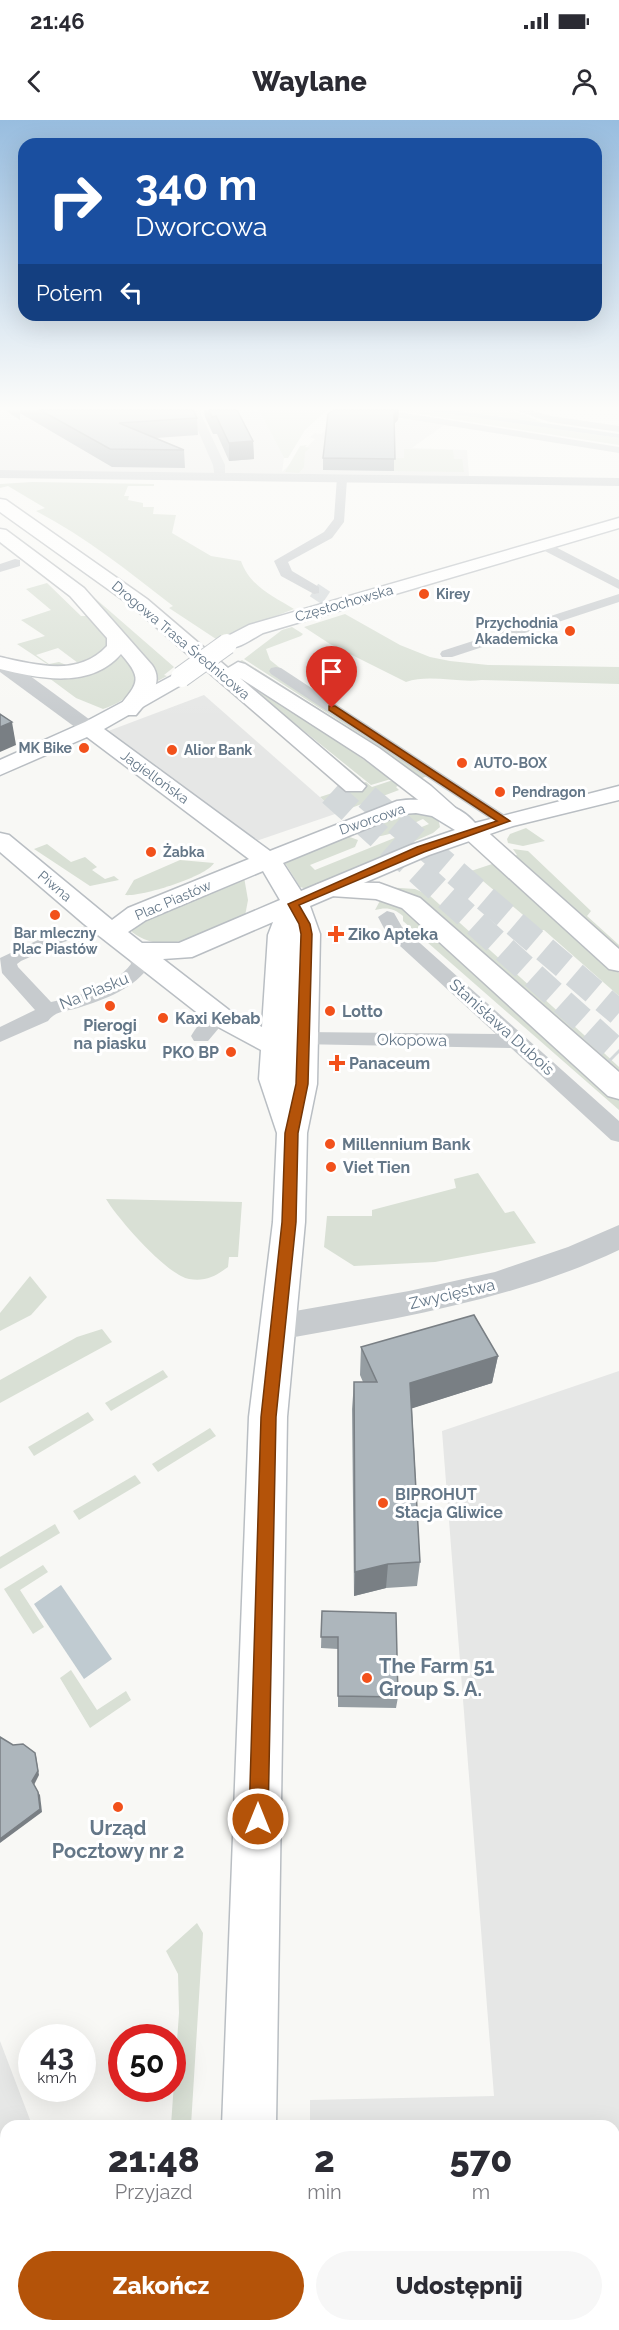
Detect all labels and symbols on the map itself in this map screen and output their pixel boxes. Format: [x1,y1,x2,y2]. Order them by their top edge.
street label: Drogowa Trasa Średnicowa [109,577,254,702]
street label: Częstochowska [293,581,395,625]
place label: Kirey [436,586,470,602]
marker: Kirey [417,587,431,601]
place label: Przychodnia Akademicka [475,615,558,647]
marker: Przychodnia Akademicka [563,624,577,638]
pin [306,646,357,708]
place label: MK Bike [18,740,73,756]
marker: MK Bike [77,741,91,755]
place label: Alior Bank [184,742,252,758]
marker: Alior Bank [165,743,179,757]
street label: Jagiellońska [118,747,192,807]
place label: AUTO-BOX [474,755,548,771]
marker: AUTO-BOX [455,756,469,770]
place label: Pendragon [512,784,586,800]
marker: Pendragon [493,785,507,799]
street label: Dworcowa [337,800,407,838]
place label: Żabka [163,843,204,860]
marker: Żabka [144,845,158,859]
street label: Piwna [35,867,75,905]
street label: Plac Piastów [132,876,214,923]
marker: Bar mleczny Plac Piastów [48,908,62,922]
place label: Bar mleczny Plac Piastów [13,925,98,957]
place label: Ziko Apteka [348,925,438,944]
marker: Ziko Apteka [329,927,343,941]
street label: Na Piasku [57,969,131,1013]
street label: Stanisława Dubois [446,975,559,1079]
marker: Pierogi na piasku [103,999,117,1013]
place label: Lotto [342,1002,383,1021]
marker: Lotto [323,1004,337,1018]
place label: Kaxi Kebab [175,1009,260,1028]
marker: Kaxi Kebab [156,1011,170,1025]
place label: Pierogi na piasku [74,1016,147,1053]
street label: Okopowa [377,1030,447,1050]
place label: PKO BP [162,1043,219,1062]
marker: PKO BP [224,1045,238,1059]
place label: Panaceum [349,1054,430,1073]
marker: Panaceum [330,1056,344,1070]
place label: Millennium Bank [342,1135,470,1154]
marker: Millennium Bank [323,1137,337,1151]
place label: Viet Tien [343,1158,410,1177]
marker: Viet Tien [324,1160,338,1174]
street label: Zwycięstwa [407,1275,497,1313]
place label: BIPROHUT Stacja Gliwice [395,1485,503,1522]
marker: BIPROHUT Stacja Gliwice [376,1496,390,1510]
place label: The Farm 51 Group S. A. [379,1654,495,1701]
marker: The Farm 51 Group S. A. [360,1671,374,1685]
position arrow [226,1787,290,1851]
marker: Urząd Pocztowy nr 2 [111,1800,125,1814]
place label: Urząd Pocztowy nr 2 [52,1816,184,1863]
speed limit sign: 50 [108,2024,186,2102]

